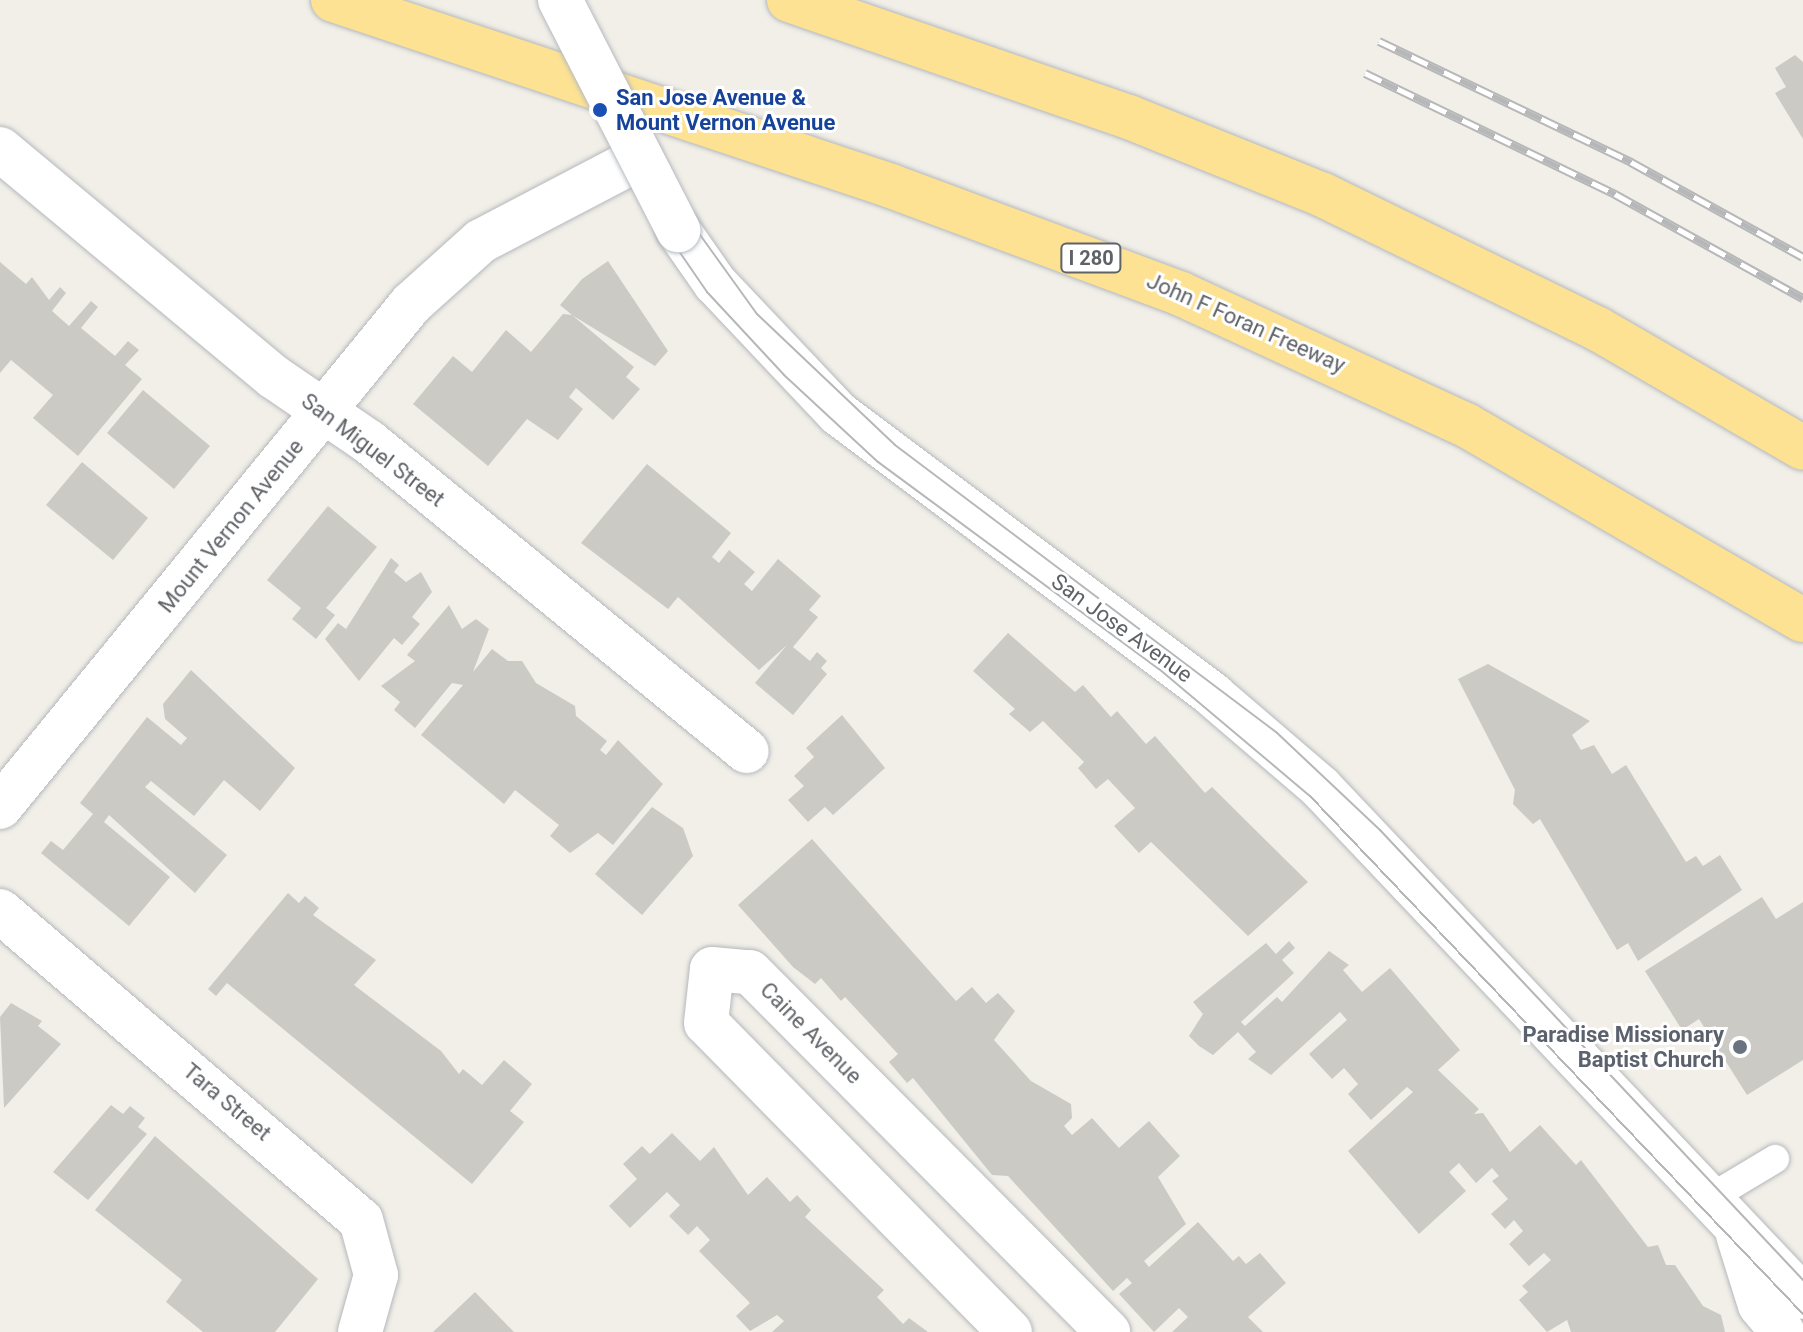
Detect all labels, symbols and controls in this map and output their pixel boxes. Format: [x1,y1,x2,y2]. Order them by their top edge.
place label: San Jose Avenue & Mount Vernon Avenue [616,84,835,136]
marker: San Jose Avenue & Mount Vernon Avenue [591,101,609,119]
road number: I 280 [1059,242,1123,274]
street label: John F Foran Freeway [1143,267,1349,379]
street label: San Miguel Street [296,388,450,512]
street label: Mount Vernon Avenue [153,434,309,618]
street label: San Jose Avenue [1046,568,1198,688]
street label: Caine Avenue [755,977,867,1089]
place label: Paradise Missionary Baptist Church [1522,1021,1724,1072]
marker: Paradise Missionary Baptist Church [1731,1038,1749,1056]
street label: Tara Street [178,1058,276,1146]

